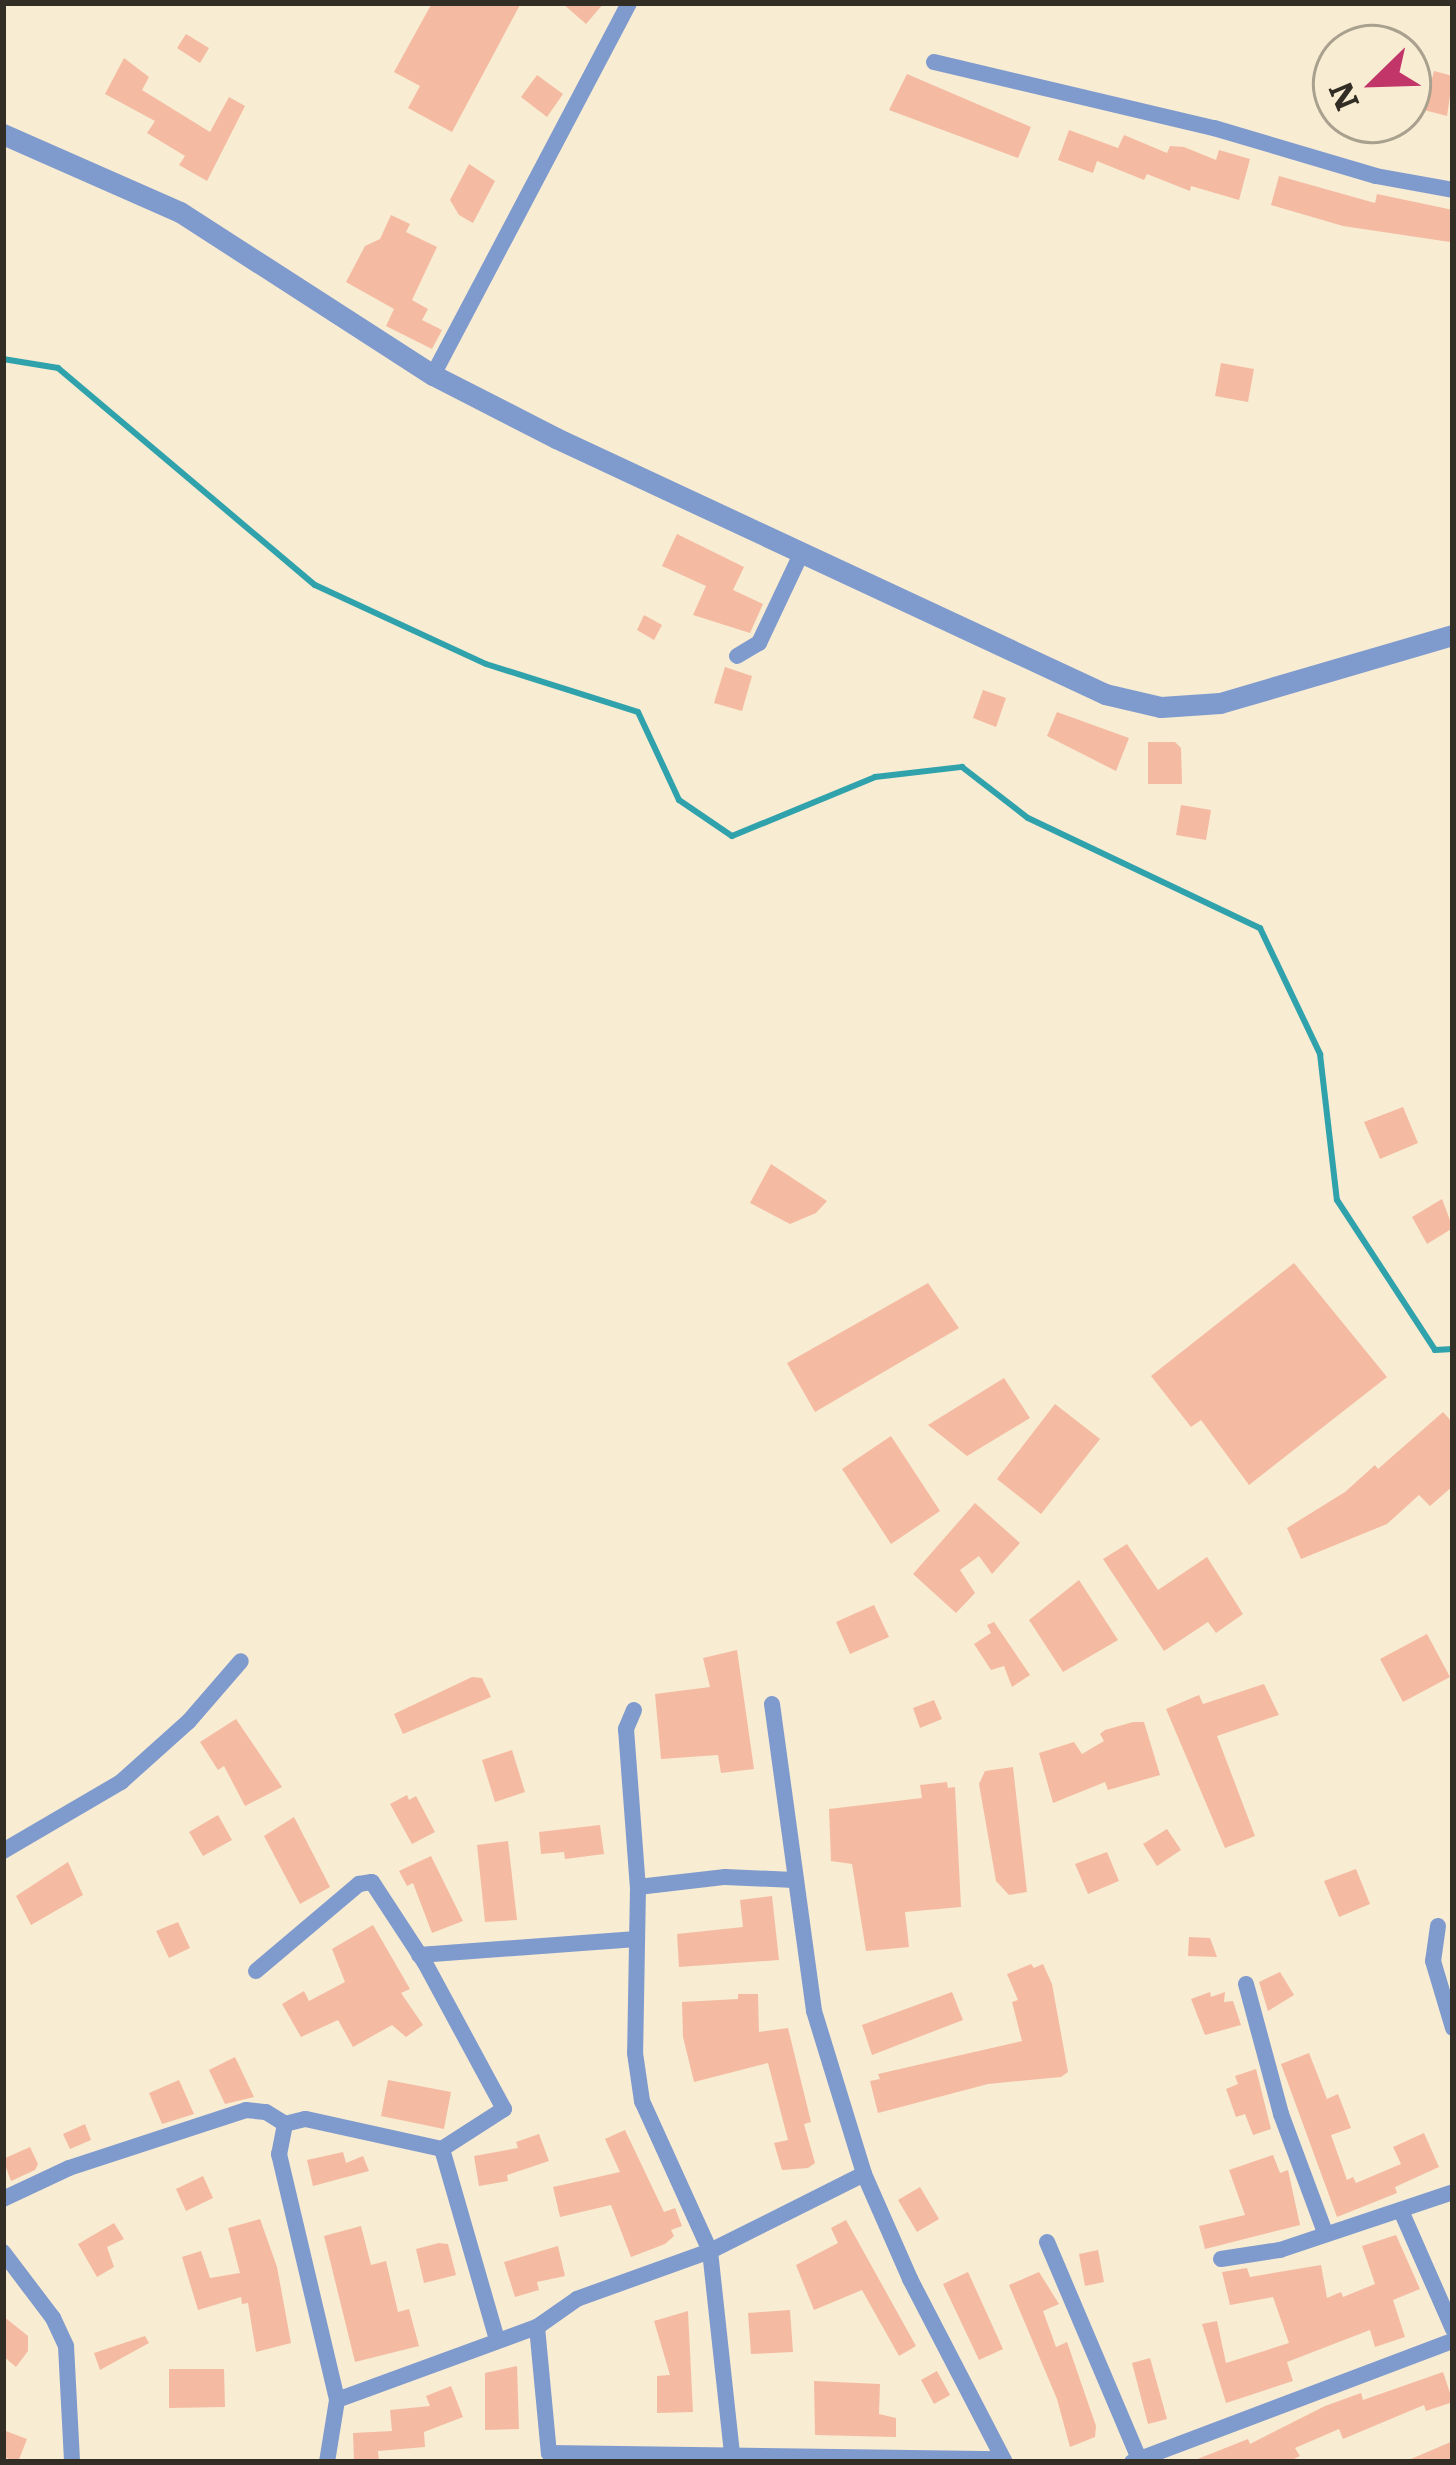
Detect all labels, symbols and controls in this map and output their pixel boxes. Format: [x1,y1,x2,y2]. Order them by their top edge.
north arrow [1312,24,1432,144]
text: N [1313,75,1369,119]

